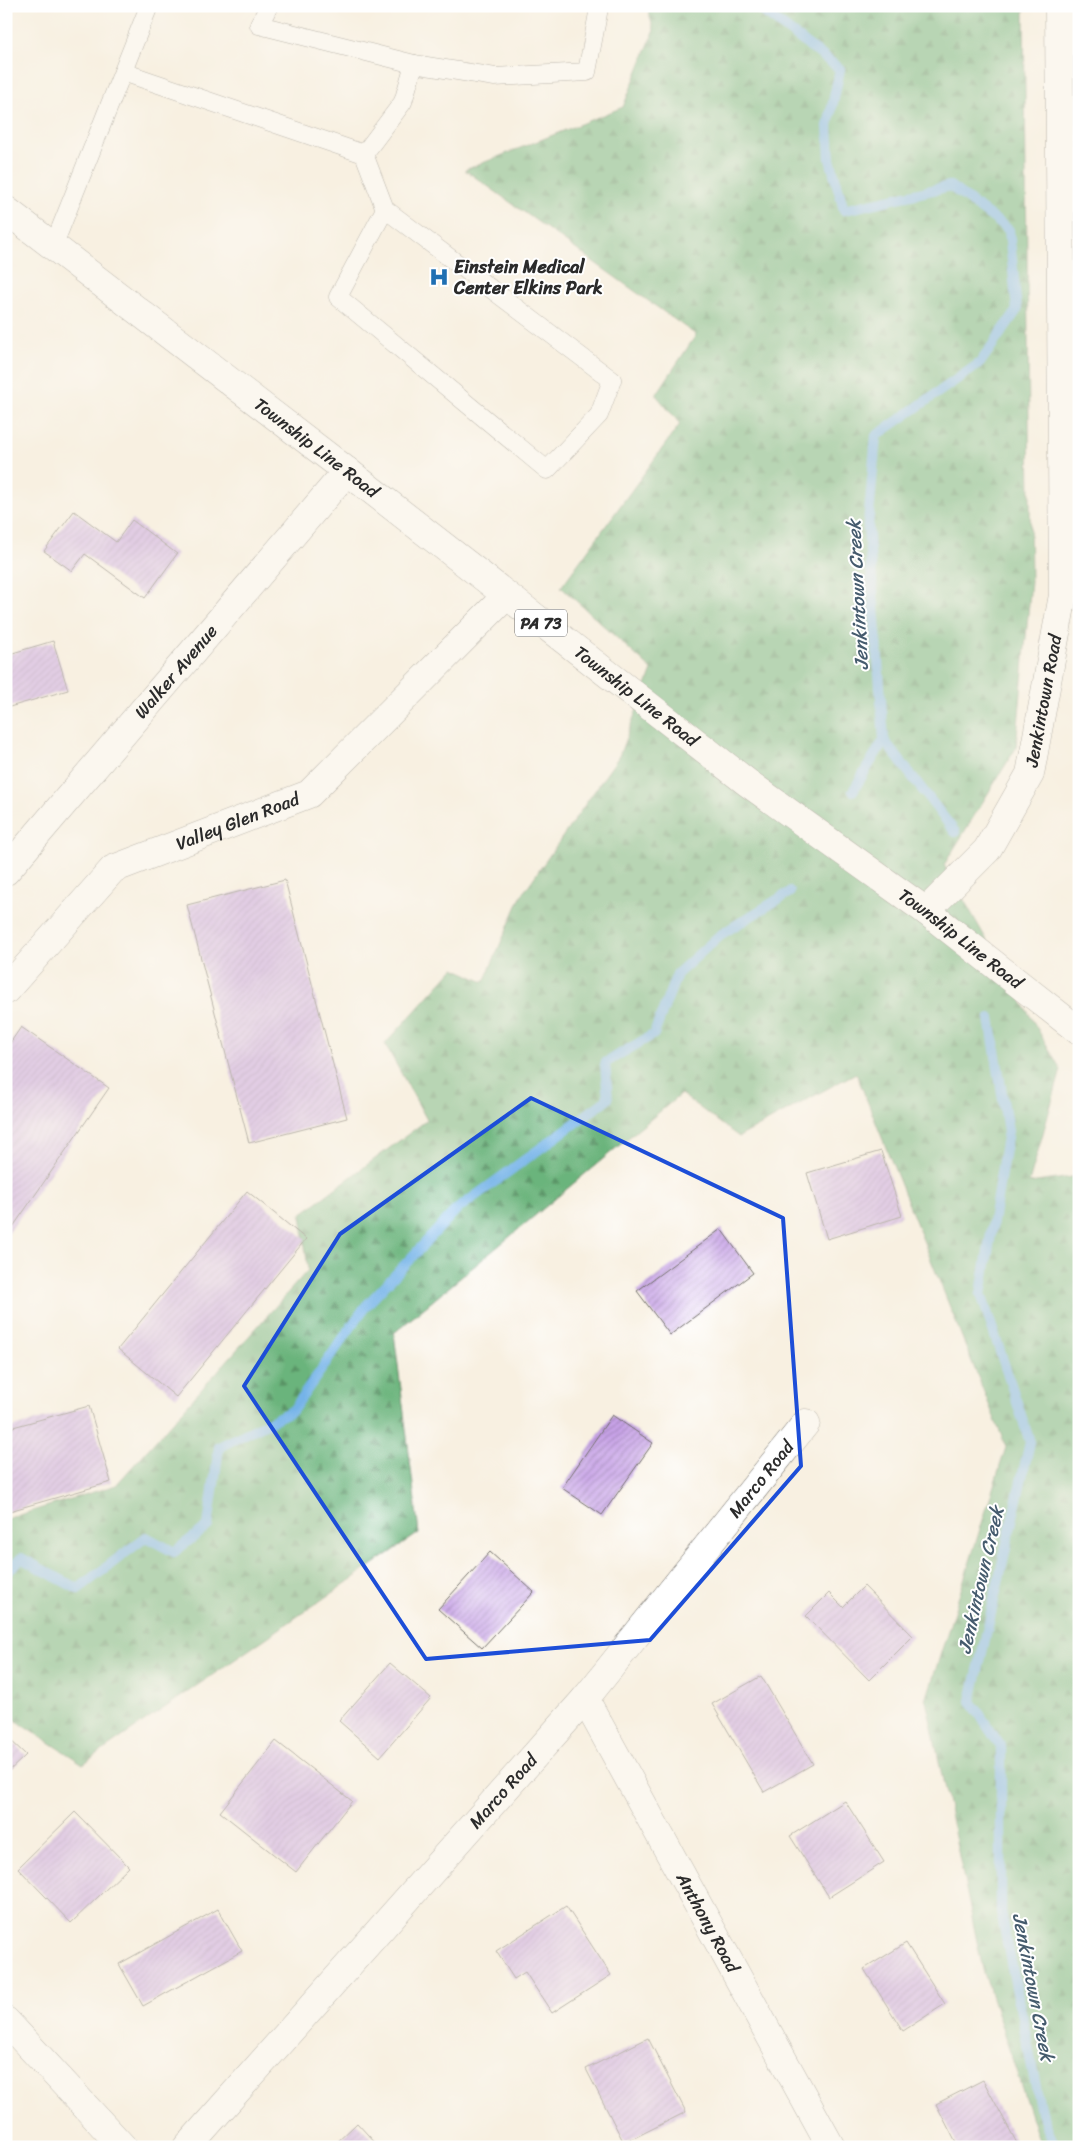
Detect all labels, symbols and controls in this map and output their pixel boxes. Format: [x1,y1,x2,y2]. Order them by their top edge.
place label: Einstein Medical Center Elkins Park [453,251,603,304]
hospital icon: Einstein Medical Center Elkins Park [428,266,450,288]
street label: Township Line Road [247,389,387,507]
water label: Jenkintown Creek [837,516,878,671]
road number: PA 73 [515,610,567,636]
street label: Walker Avenue [126,617,226,726]
street label: Jenkintown Road [1015,631,1072,771]
street label: Township Line Road [567,637,707,756]
street label: Valley Glen Road [171,783,305,859]
street label: Township Line Road [891,880,1031,999]
street label: Marco Road [720,1432,803,1525]
water label: Jenkintown Creek [948,1501,1014,1657]
street label: Marco Road [461,1745,547,1836]
street label: Anthony Road [667,1866,749,1980]
water label: Jenkintown Creek [1003,1910,1065,2067]

